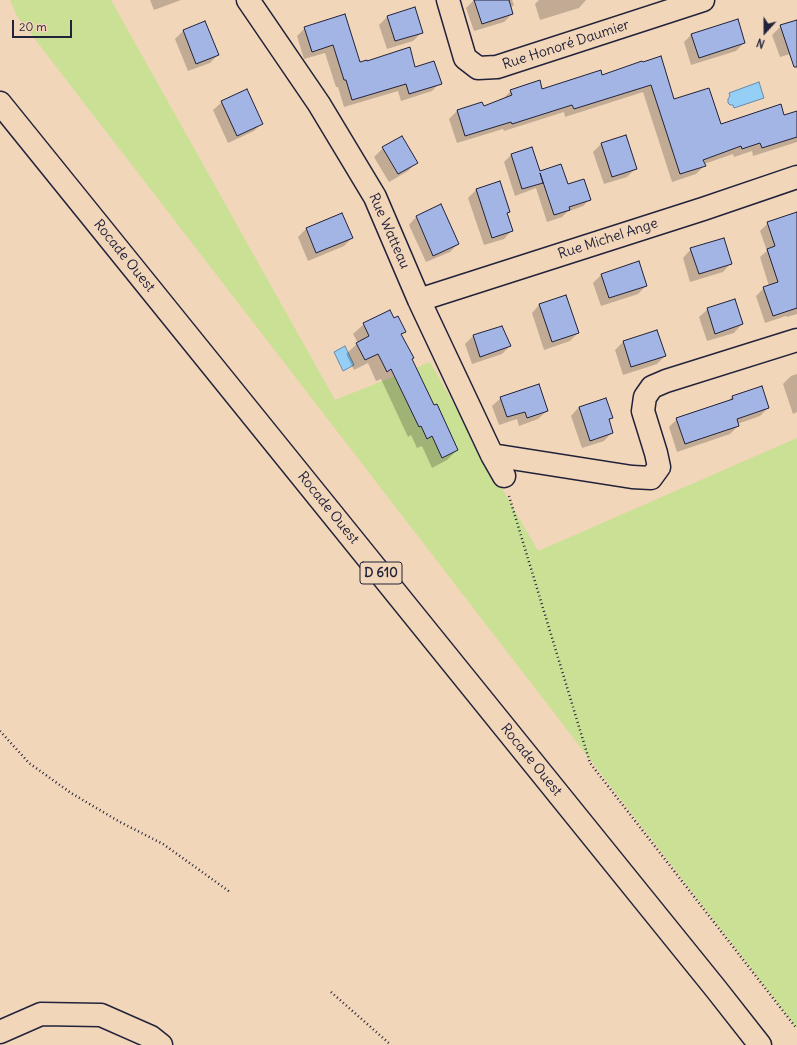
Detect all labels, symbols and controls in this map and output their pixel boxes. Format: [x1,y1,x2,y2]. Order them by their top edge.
scale bar [14,12,74,38]
north arrow [745,12,785,52]
street label: Rue Honoré Daumier [500,17,632,73]
text: 20 m [19,19,47,34]
text: N [755,35,767,51]
street label: Rue Watteau [365,191,413,271]
street label: Rue Michel Ange [556,215,660,263]
street label: Rocade Ouest [90,216,158,296]
street label: Rocade Ouest [294,468,362,548]
road number: D 610 [360,562,402,584]
street label: Rocade Ouest [497,720,565,800]

